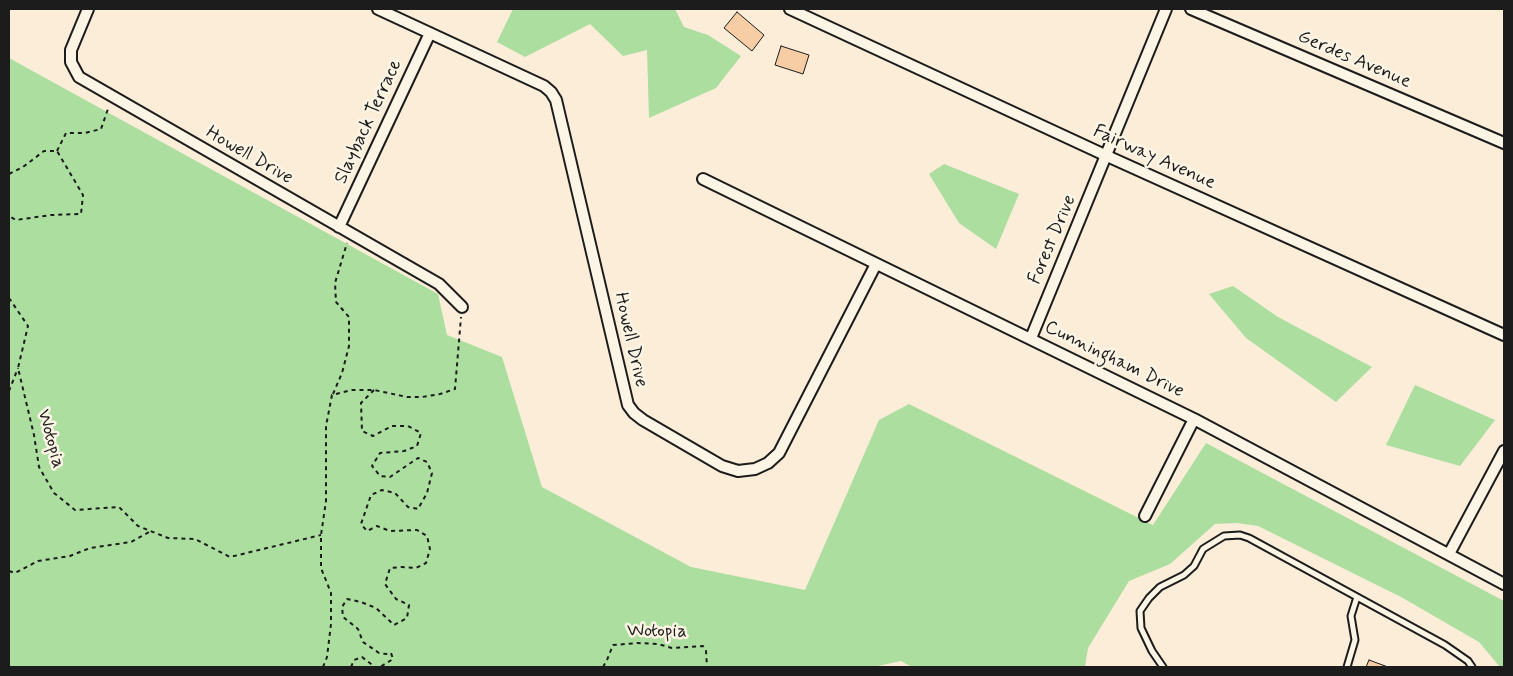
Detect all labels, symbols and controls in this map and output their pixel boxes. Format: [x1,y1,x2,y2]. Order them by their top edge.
street label: Gerdes Avenue [1294,26,1414,94]
street label: Slayback Terrace [330,56,408,188]
street label: Fairway Avenue [1089,121,1219,195]
street label: Howell Drive [201,122,297,190]
street label: Forest Drive [1024,192,1082,288]
street label: Howell Drive [608,290,652,390]
street label: Cunningham Drive [1041,316,1187,404]
street label: Wotopia [31,407,69,471]
street label: Wotopia [627,620,687,644]

